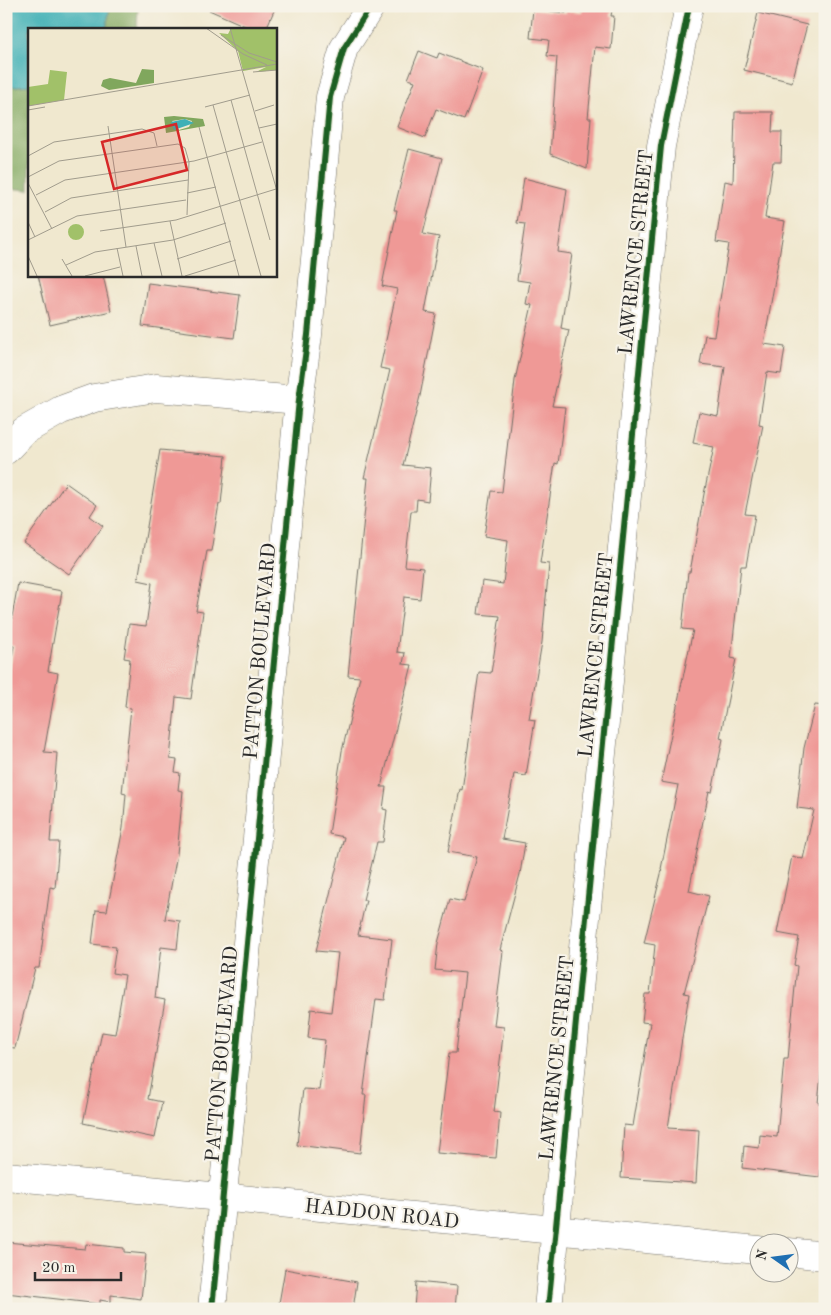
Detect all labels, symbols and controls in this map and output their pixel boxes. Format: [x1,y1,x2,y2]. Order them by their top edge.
inset map [28,28,276,276]
street label: LAWRENCE STREET [616,149,658,356]
street label: PATTON BOULEVARD [242,542,280,760]
street label: LAWRENCE STREET [576,552,618,759]
street label: PATTON BOULEVARD [204,945,242,1163]
street label: LAWRENCE STREET [537,955,579,1162]
street label: HADDON ROAD [304,1197,460,1233]
north arrow [748,1232,798,1282]
text: N [754,1248,771,1262]
scale bar [35,1250,121,1282]
text: 20 m [42,1261,76,1276]

